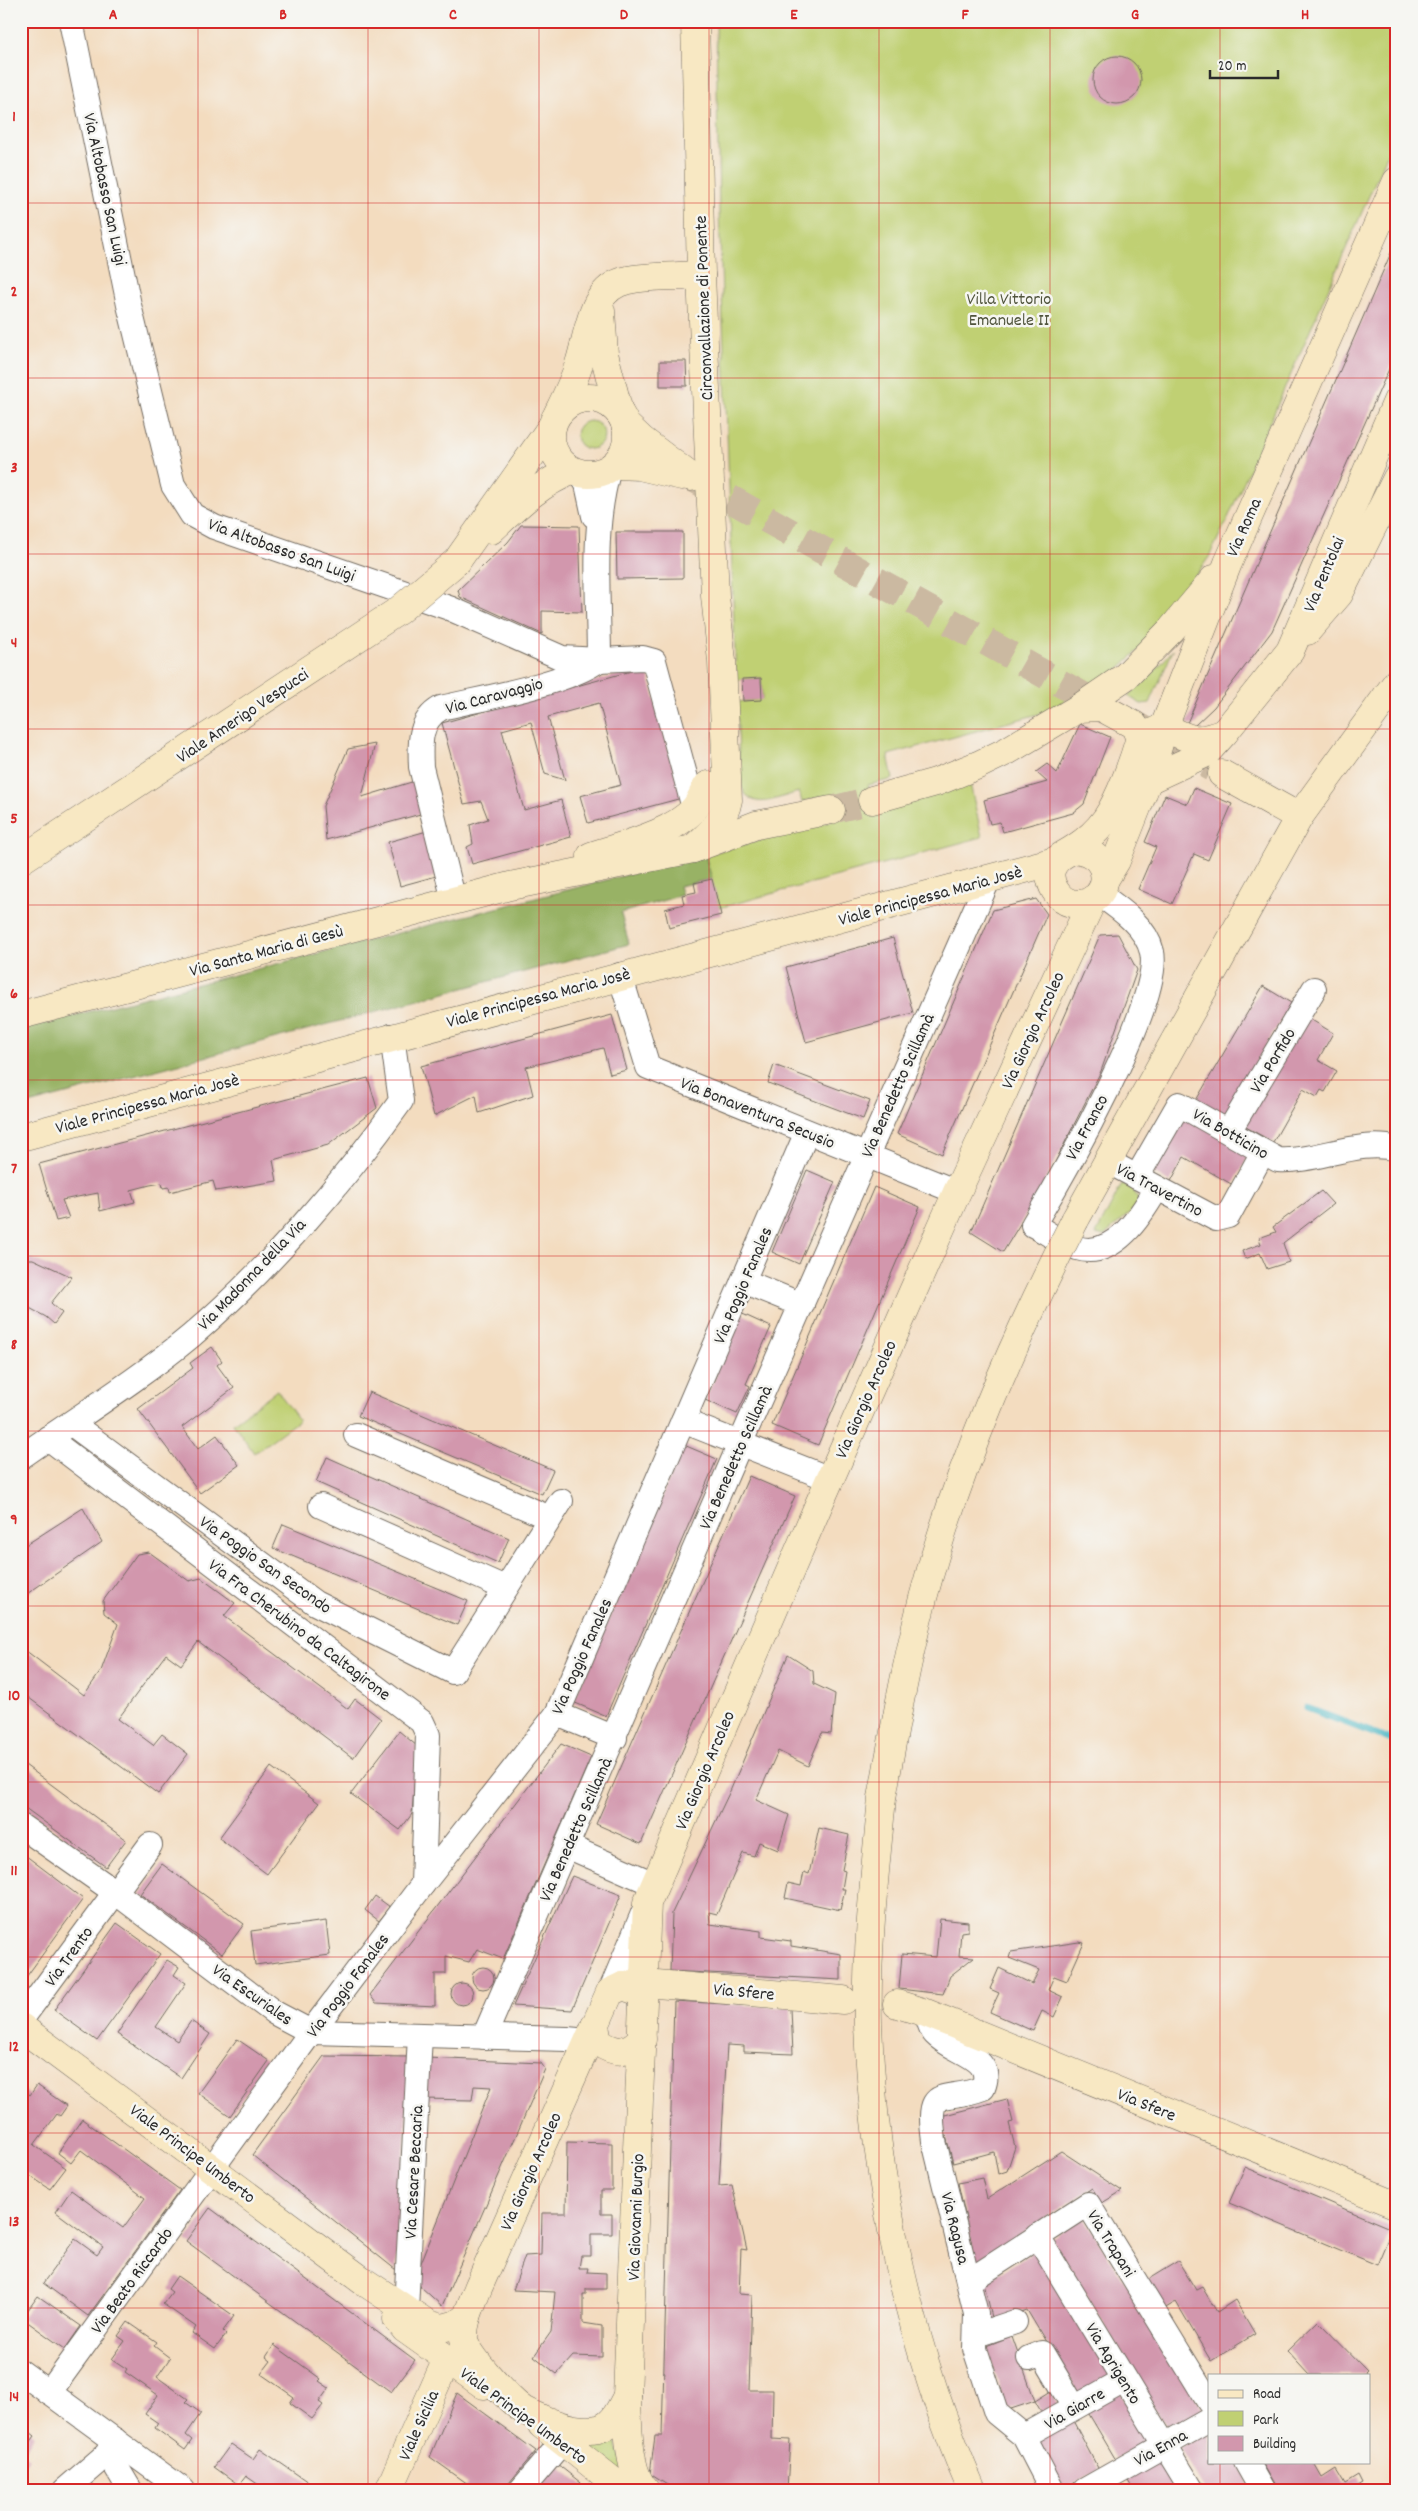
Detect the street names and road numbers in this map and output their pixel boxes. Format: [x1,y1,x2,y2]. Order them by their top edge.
street label: Via Altobasso San Luigi [75,111,132,268]
street label: Circonvallazione di Ponente [690,215,721,401]
street label: Via Roma [1221,494,1270,561]
street label: Via Altobasso San Luigi [204,513,358,590]
street label: Via Pentolai [1298,533,1352,617]
street label: Viale Amerigo Vespucci [172,663,315,771]
street label: Via Caravaggio [443,672,546,722]
street label: Viale Principessa Maria Josè [836,861,1025,934]
street label: Via Santa Maria di Gesù [187,920,346,985]
street label: Viale Principessa Maria Josè [444,963,633,1036]
street label: Via Giorgio Arcoleo [996,968,1072,1094]
street label: Via Benedetto Scillamà [856,1010,942,1162]
street label: Via Porfido [1245,1024,1303,1099]
street label: Viale Principessa Maria Josè [53,1069,242,1142]
street label: Via Bonaventura Secusio [676,1072,838,1157]
street label: Via Franco [1060,1091,1116,1165]
street label: Via Botticino [1187,1103,1273,1167]
street label: Via Travertino [1111,1158,1207,1225]
street label: Via Madonna della Via [193,1214,313,1337]
street label: Via Poggio Fanales [708,1224,780,1348]
street label: Via Giorgio Arcoleo [830,1337,905,1463]
street label: Via Benedetto Scillamà [694,1382,780,1534]
street label: Via Poggio San Secondo [193,1511,336,1621]
street label: Via Fra Cherubino da Caltagirone [202,1554,395,1708]
street label: Via Poggio Fanales [546,1595,620,1719]
street label: Via Giorgio Arcoleo [670,1708,743,1834]
street label: Via Benedetto Scillamà [534,1754,620,1906]
street label: Via Trento [40,1922,101,1993]
street label: Via Poggio Fanales [301,1929,397,2044]
street label: Via Escuriales [206,1959,297,2033]
street label: Via Sfere [712,1978,775,2009]
street label: Via Sfere [1113,2083,1179,2129]
street label: Viale Principe Umberto [123,2099,260,2211]
street label: Via Cesare Beccaria [400,2104,432,2240]
street label: Via Giorgio Arcoleo [495,2109,570,2235]
street label: Via Giovanni Burgio [623,2153,652,2281]
street label: Via Ragusa [933,2190,975,2268]
street label: Via Trapani [1079,2206,1140,2283]
street label: Via Beato Riccardo [86,2223,180,2340]
street label: Via Agrigento [1078,2319,1146,2410]
street label: Viale Principe Umberto [454,2362,591,2472]
street label: Via Giarre [1040,2383,1110,2438]
street label: Viale Sicilia [394,2386,447,2465]
street label: Via Enna [1130,2424,1193,2474]

